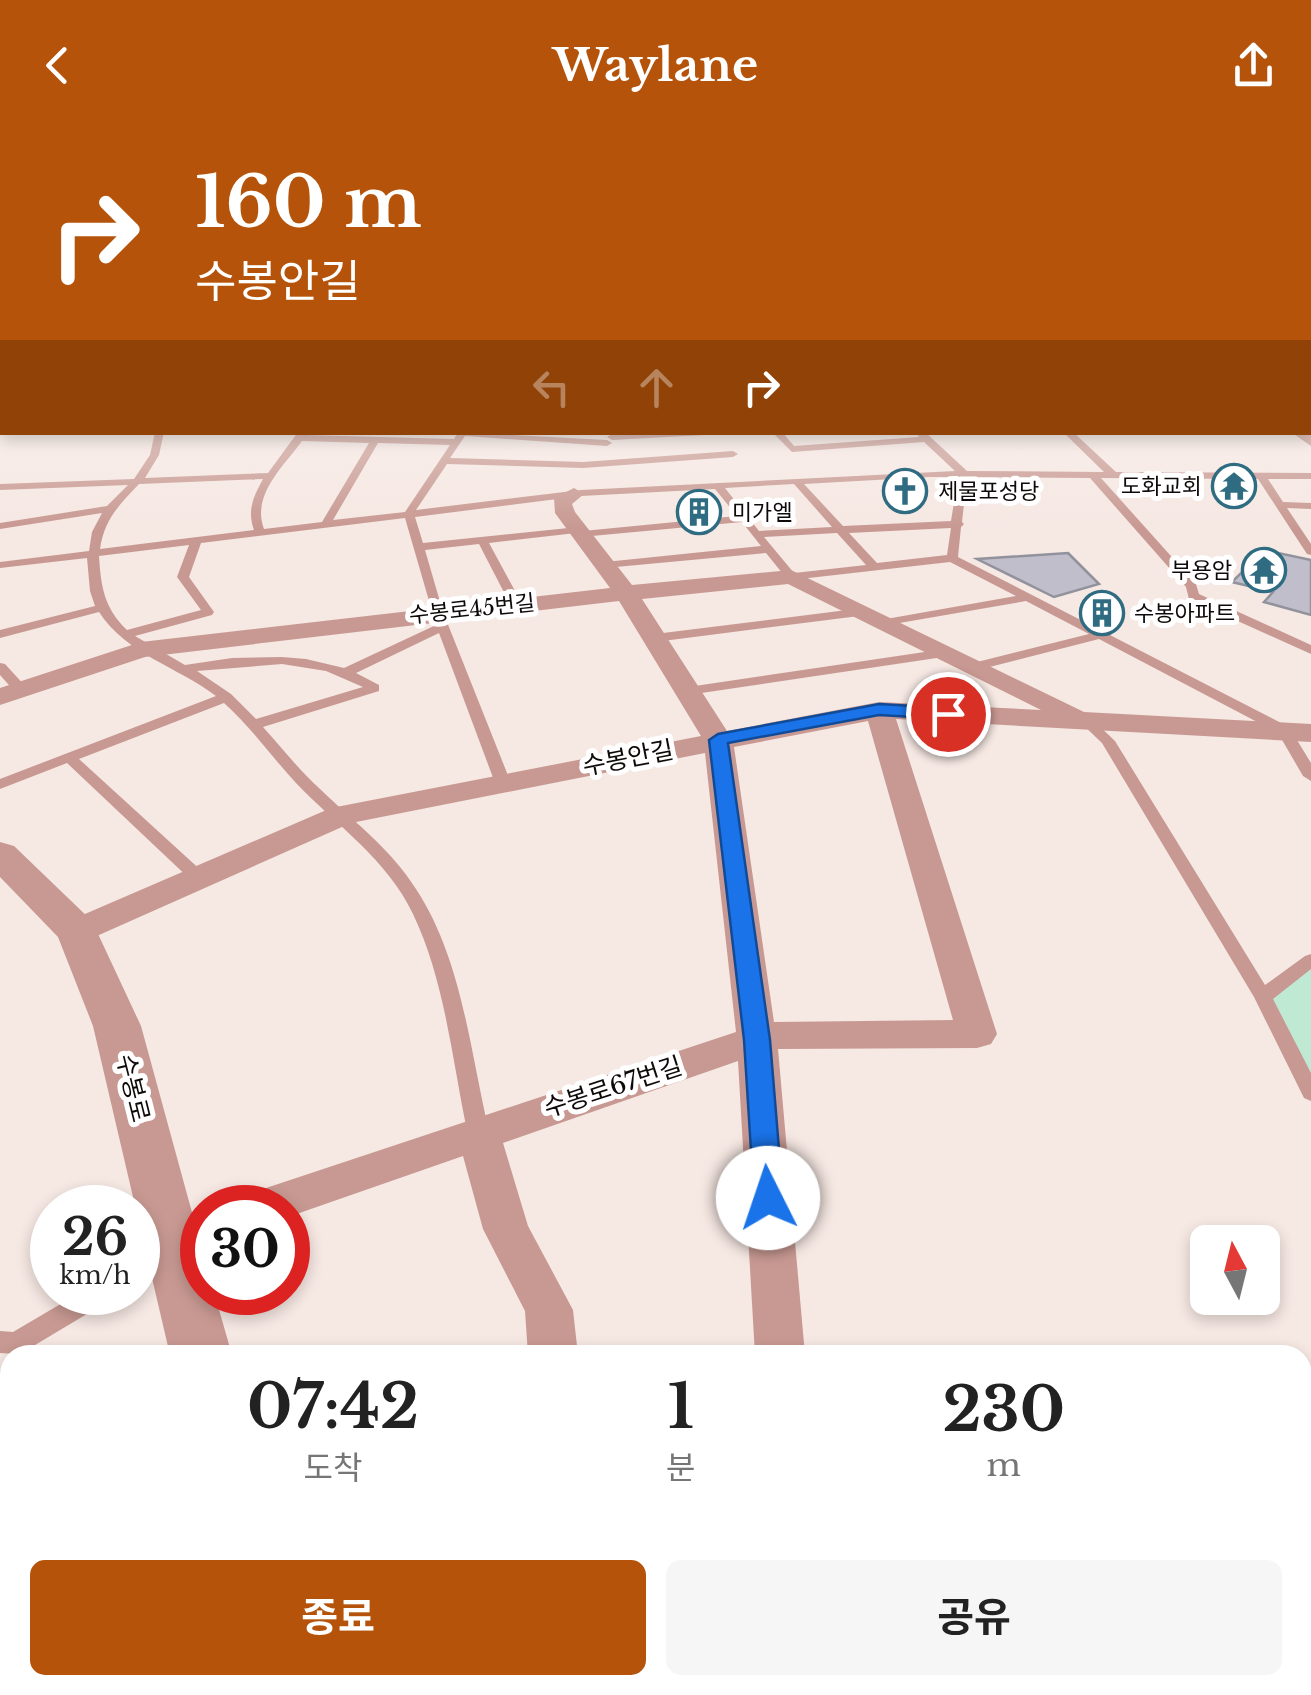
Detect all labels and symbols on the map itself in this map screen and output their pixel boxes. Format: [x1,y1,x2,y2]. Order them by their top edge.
temple icon: 도화교회 [1211,463,1257,509]
church icon: 제물포성당 [882,468,928,514]
place label: 도화교회 [1121,473,1202,500]
place label: 제물포성당 [938,478,1039,505]
building icon: 미가엘 [676,489,722,535]
place label: 미가엘 [732,499,793,526]
temple icon: 부용암 [1241,547,1287,593]
place label: 부용암 [1171,557,1232,584]
street label: 수봉로45번길 [408,589,536,629]
building icon: 수봉아파트 [1079,590,1125,636]
place label: 수봉아파트 [1134,600,1235,627]
pin [906,672,991,757]
street label: 수봉안길 [580,734,676,782]
street label: 수봉로67번길 [540,1050,686,1124]
street label: 수봉로 [110,1051,156,1125]
position arrow [716,1146,820,1250]
speed limit sign: 30 [180,1185,310,1315]
north arrow [1190,1225,1280,1315]

